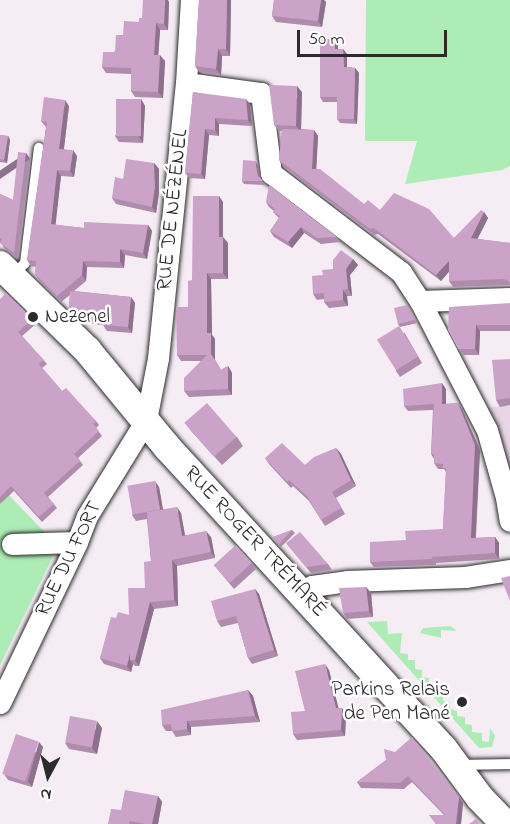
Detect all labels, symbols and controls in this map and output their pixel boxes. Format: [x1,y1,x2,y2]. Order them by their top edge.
scale bar [300,18,450,56]
text: 50 m [308,27,345,53]
street label: RUE DE NÉZÉNEL [152,128,194,292]
place label: Nezenel [45,304,110,330]
marker: Nezenel [26,310,40,324]
street label: RUE ROGER TRÉMARÉ [178,461,332,623]
street label: RUE DU FORT [30,497,108,621]
place label: Parkins Relais de Pen Mané [332,677,450,727]
marker: Parkins Relais de Pen Mané [455,695,469,709]
north arrow [18,746,78,806]
text: N [39,781,53,806]

